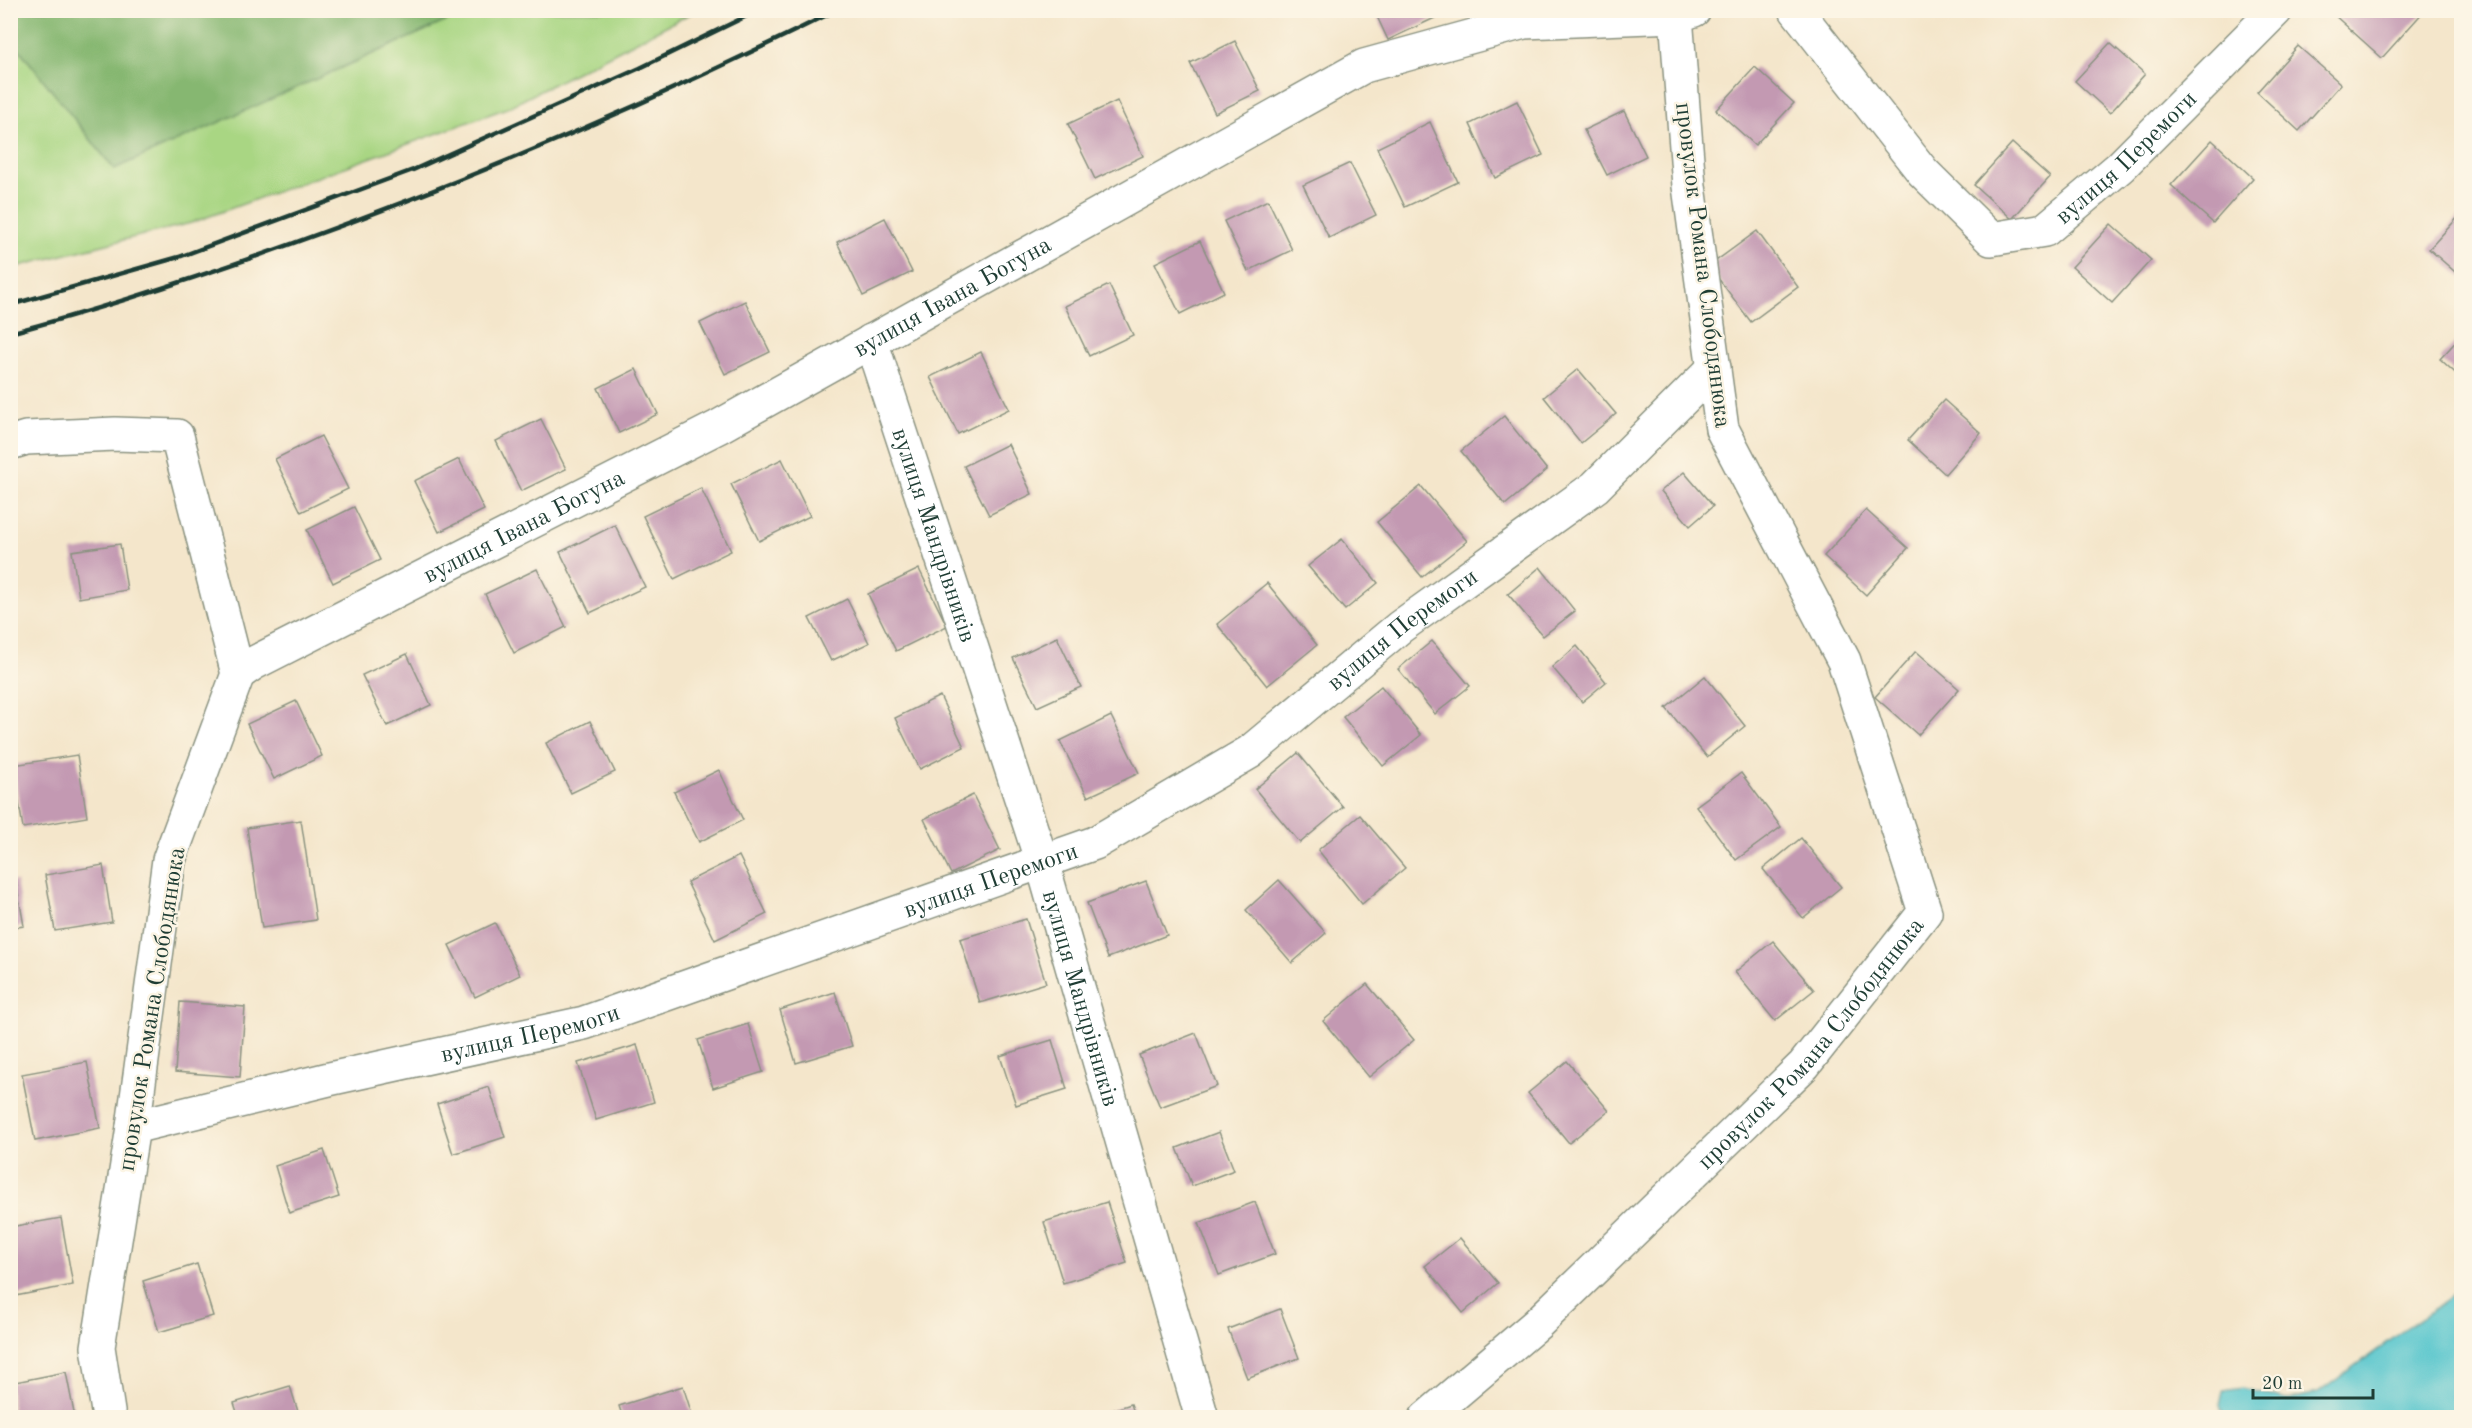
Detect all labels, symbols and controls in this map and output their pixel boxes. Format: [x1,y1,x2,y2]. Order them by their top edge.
street label: вулиця Перемоги [2052,87,2202,229]
street label: провулок Романа Слободянюка [1670,101,1734,430]
street label: вулиця Івана Богуна [850,233,1056,363]
street label: вулиця Мандрівників [886,425,979,646]
street label: вулиця Івана Богуна [420,467,629,589]
street label: вулиця Перемоги [1324,565,1483,696]
street label: вулиця Перемоги [901,840,1082,923]
street label: провулок Романа Слободянюка [115,845,190,1173]
street label: вулиця Мандрівників [1037,888,1122,1110]
street label: провулок Романа Слободянюка [1694,914,1930,1175]
street label: вулиця Перемоги [439,1001,623,1068]
scale bar [2253,1362,2373,1400]
text: 20 m [2262,1375,2302,1393]

